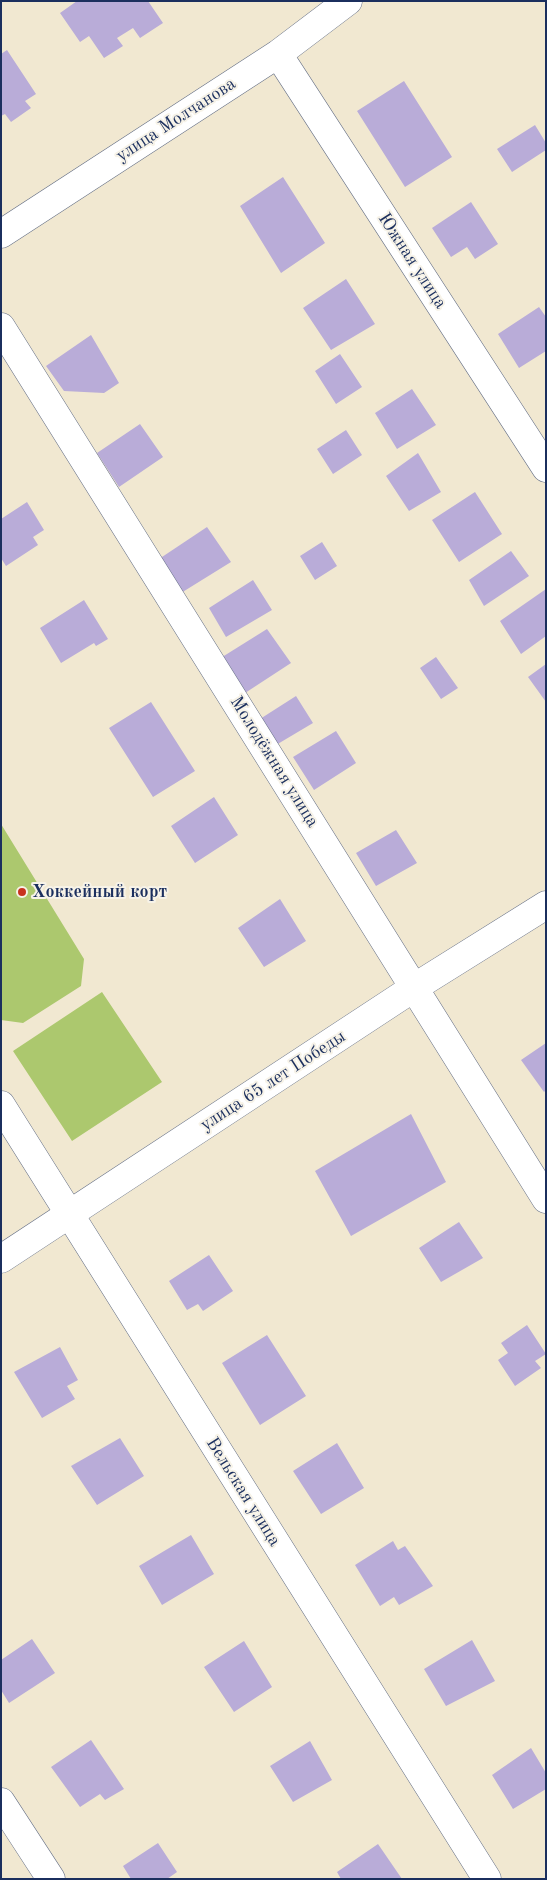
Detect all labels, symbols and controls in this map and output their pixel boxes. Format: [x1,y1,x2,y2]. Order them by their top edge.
street label: улица Молчанова [112,73,240,167]
street label: Южная улица [373,209,451,313]
street label: Молодёжная улица [225,692,323,832]
place label: Хоккейный корт [32,881,167,903]
marker: Хоккейный корт [16,886,28,898]
street label: улица 65 лет Победы [196,1026,350,1136]
street label: Вельская улица [201,1434,285,1550]

